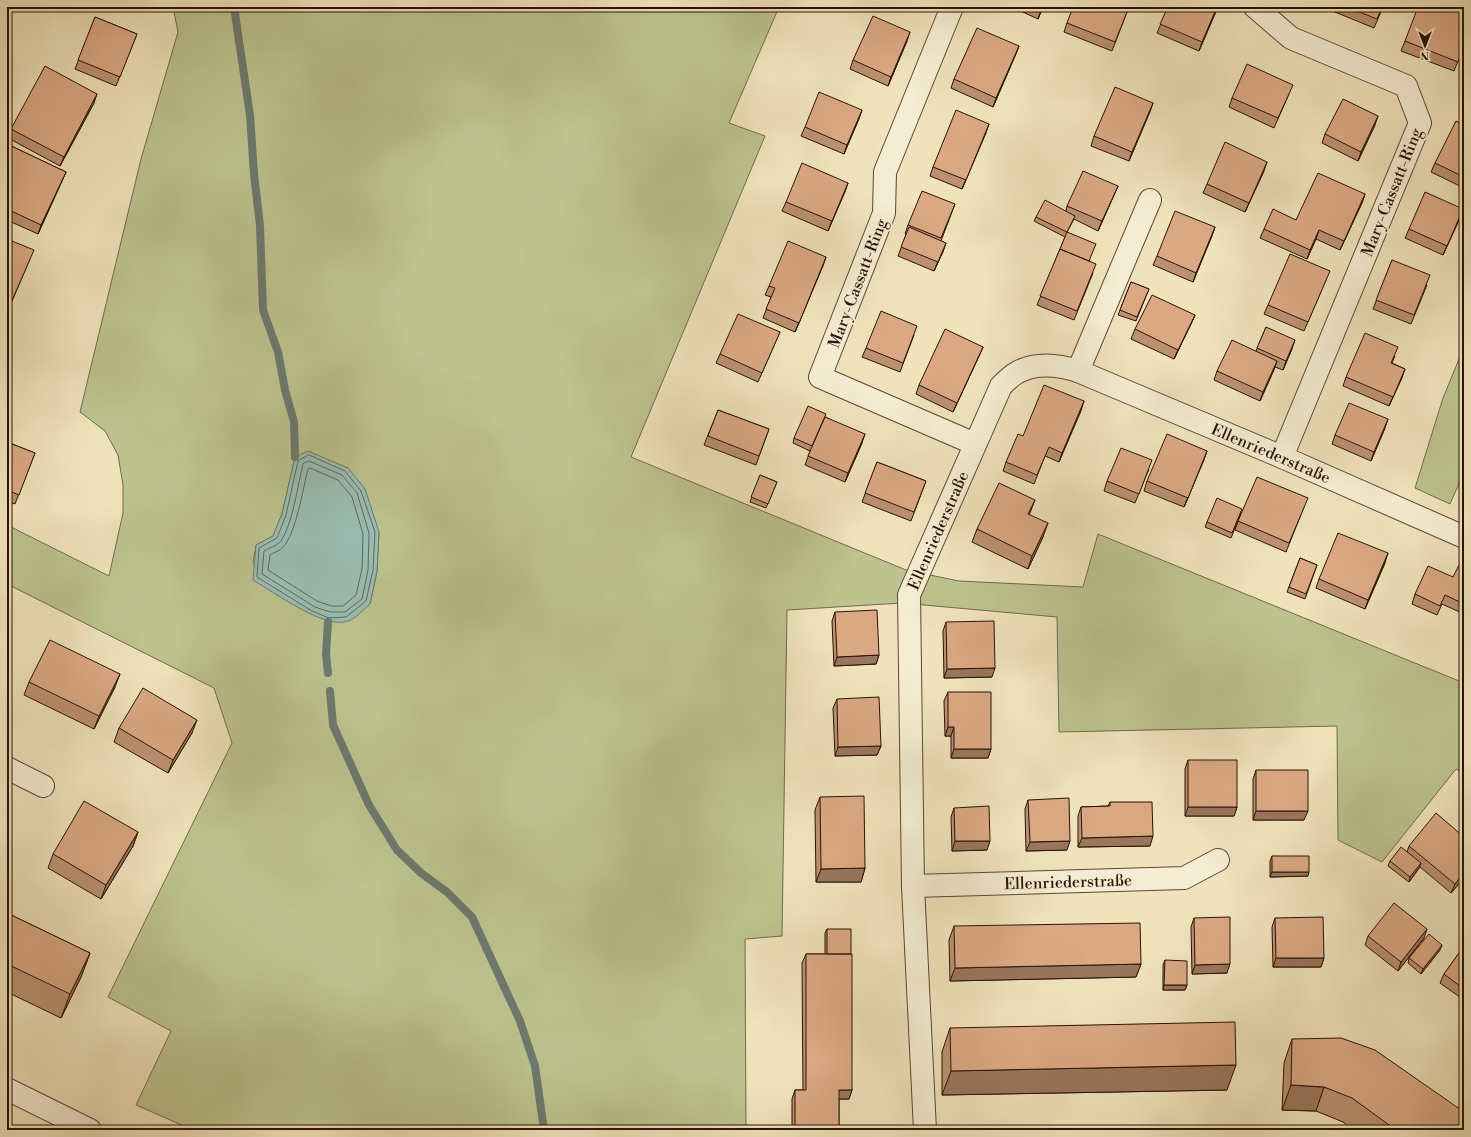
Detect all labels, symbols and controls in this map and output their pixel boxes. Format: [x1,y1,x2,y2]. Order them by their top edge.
north arrow [1405,26,1445,66]
text: N [1420,48,1429,62]
street label: Mary-Cassatt-Ring [1357,125,1427,260]
street label: Mary-Cassatt-Ring [824,215,892,351]
street label: Ellenriederstraße [1208,419,1333,488]
street label: Ellenriederstraße [903,468,973,593]
street label: Ellenriederstraße [1004,871,1132,894]

